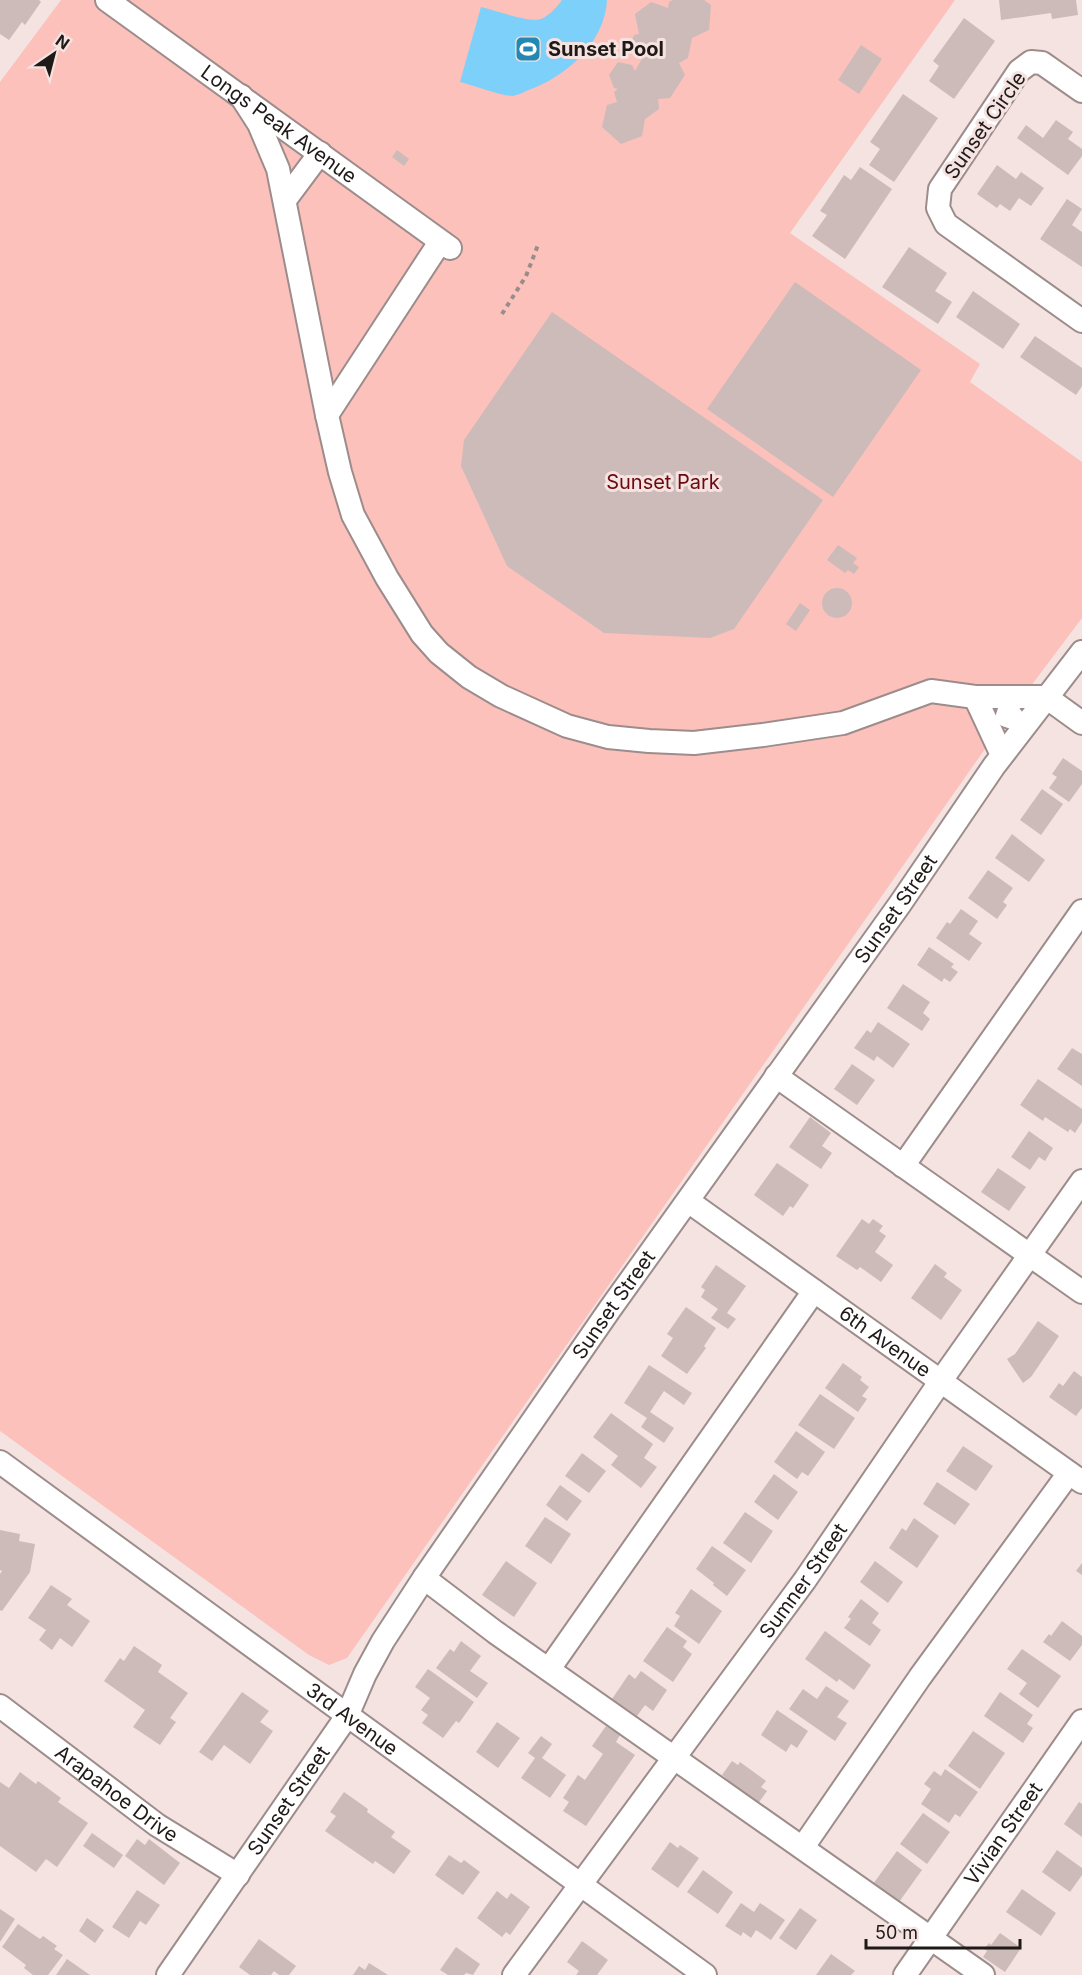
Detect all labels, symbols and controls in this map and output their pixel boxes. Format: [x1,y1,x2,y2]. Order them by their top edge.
north arrow [24,24,84,84]
text: N [52,30,73,53]
sports icon: Sunset Pool [513,34,543,64]
place label: Sunset Pool [548,37,664,61]
street label: Longs Peak Avenue [196,60,361,189]
street label: Sunset Circle [939,67,1031,183]
park label: Sunset Park [606,470,720,494]
street label: Sunset Street [849,850,942,968]
street label: Sunset Street [567,1245,660,1364]
street label: 6th Avenue [835,1301,935,1382]
street label: Sumner Street [754,1518,852,1643]
street label: 3rd Avenue [301,1678,403,1761]
street label: Arapahoe Drive [51,1740,182,1847]
street label: Sunset Street [242,1741,335,1860]
street label: Vivian Street [959,1777,1048,1890]
scale bar [866,1912,1020,1950]
text: 50 m [875,1922,918,1943]

